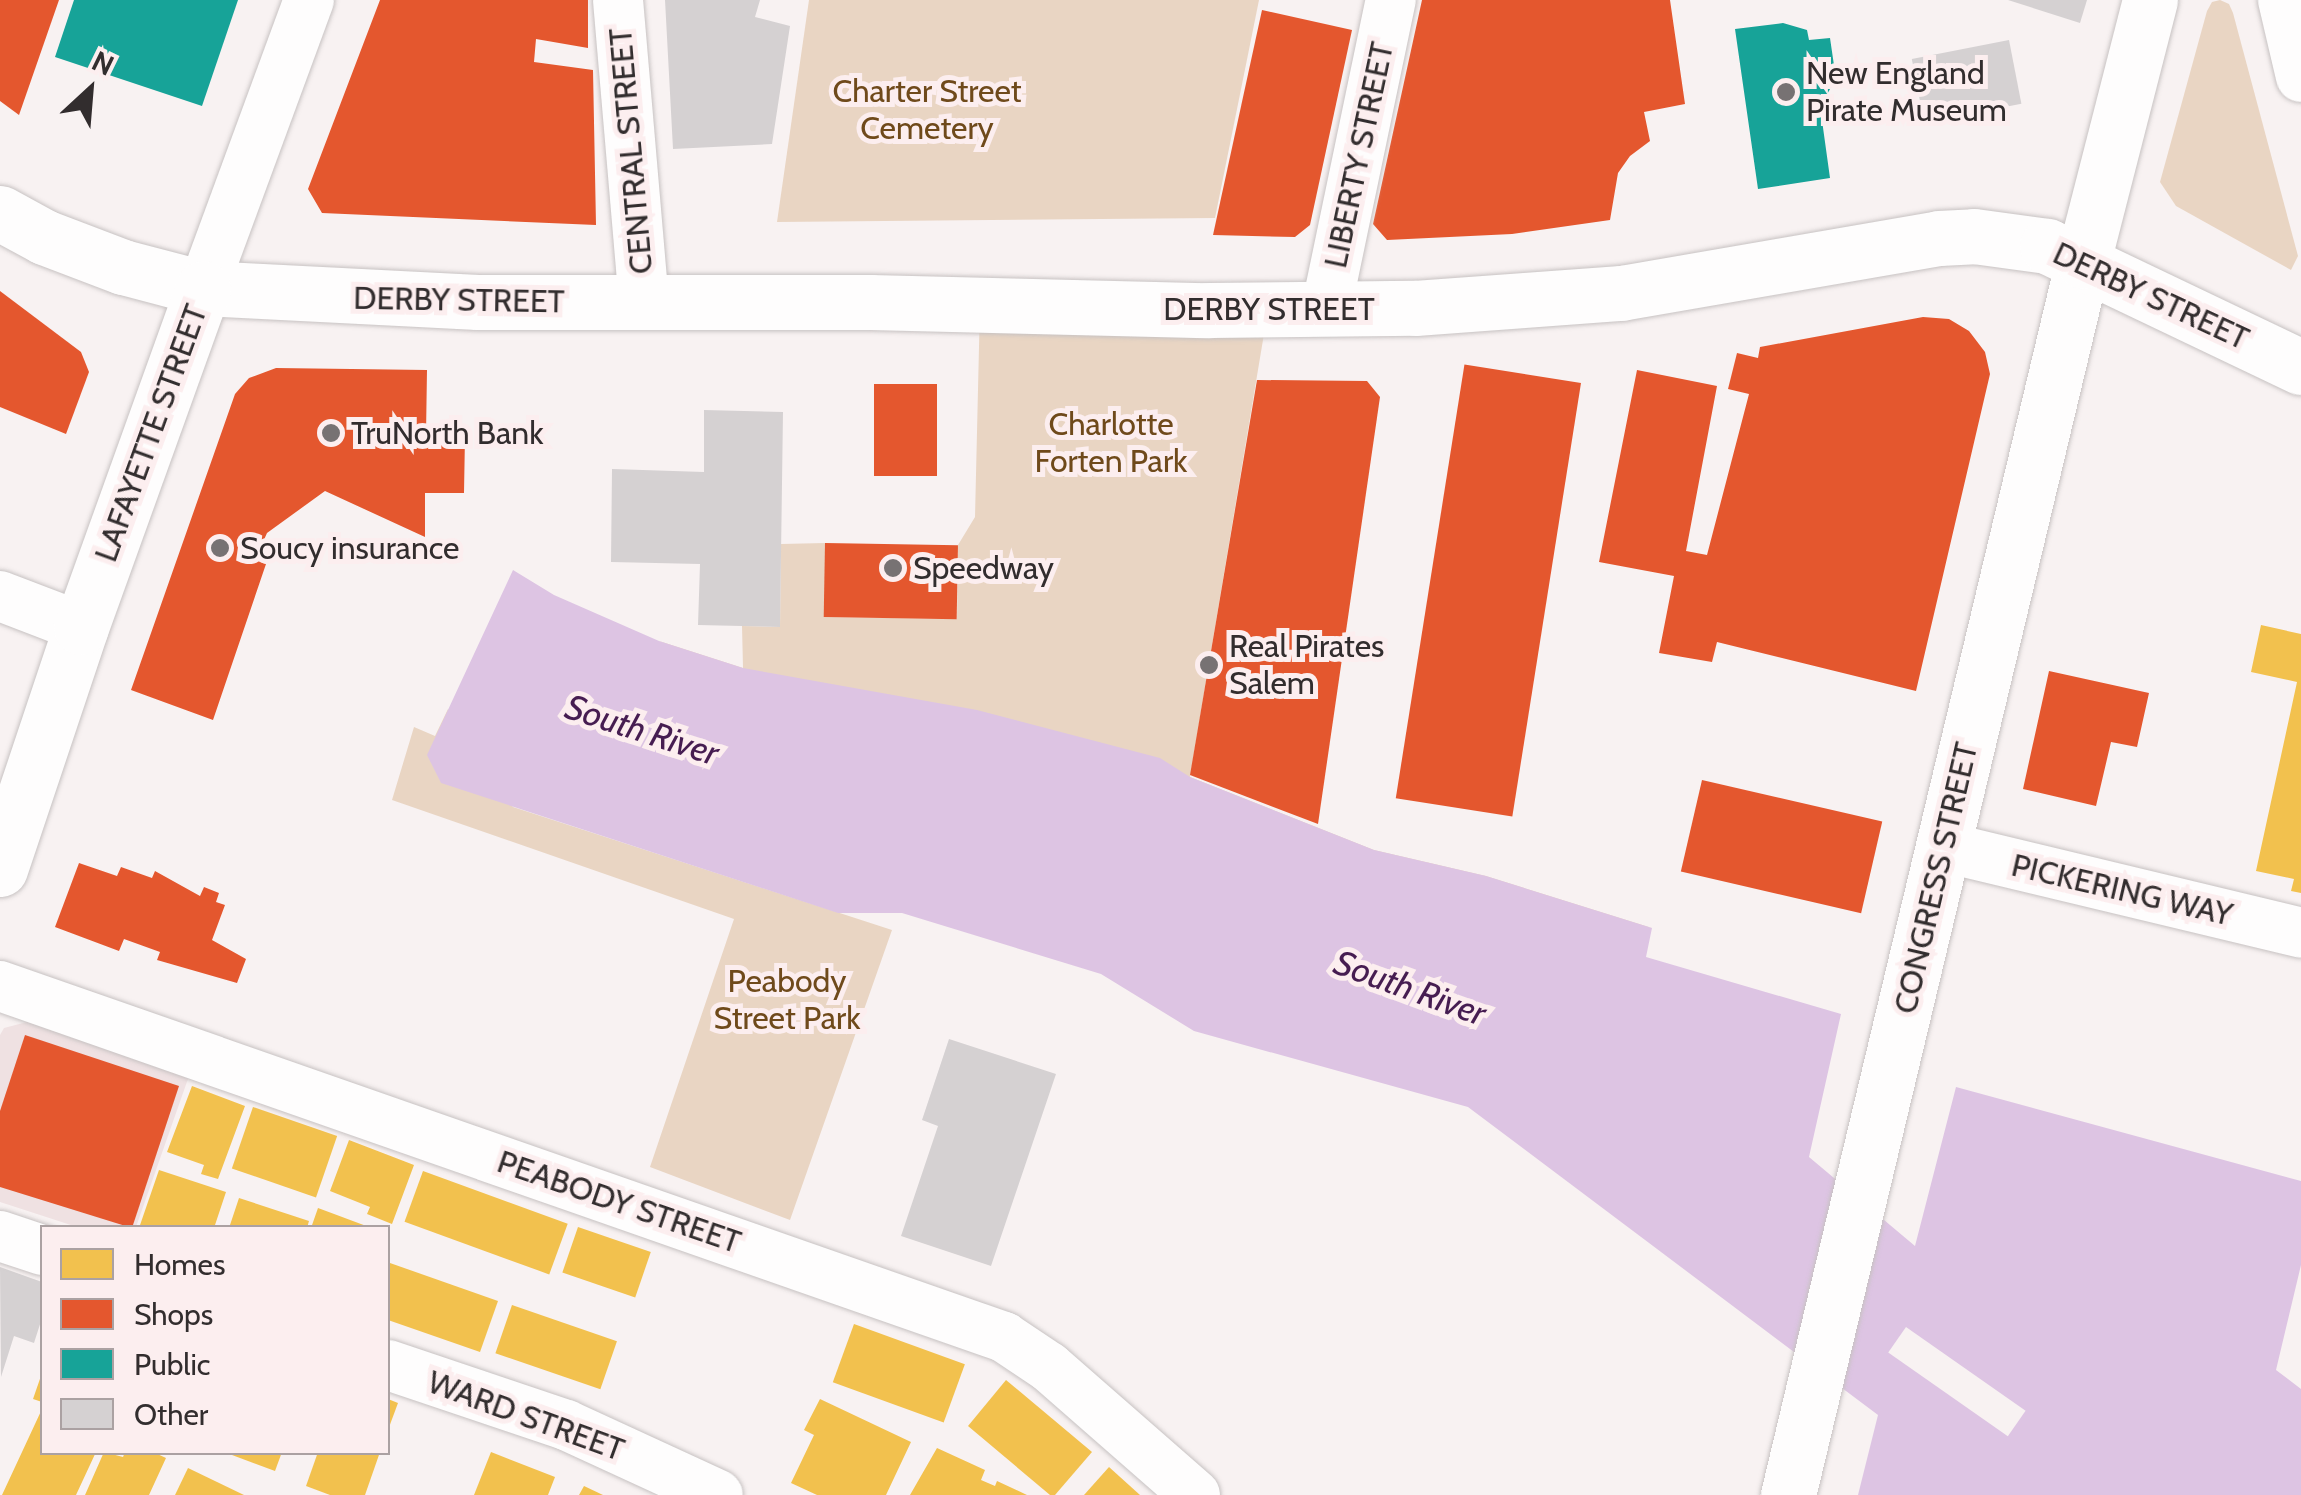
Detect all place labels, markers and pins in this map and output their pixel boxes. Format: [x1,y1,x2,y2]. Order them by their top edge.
place label: New England Pirate Museum [1806,55,2007,130]
marker: New England Pirate Museum [1775,81,1797,103]
place label: TruNorth Bank [351,414,543,452]
marker: TruNorth Bank [320,422,342,444]
place label: Soucy insurance [240,529,459,567]
marker: Soucy insurance [209,537,231,559]
place label: Speedway [913,549,1054,587]
marker: Speedway [882,557,904,579]
place label: Real Pirates Salem [1229,628,1384,703]
marker: Real Pirates Salem [1198,654,1220,676]

